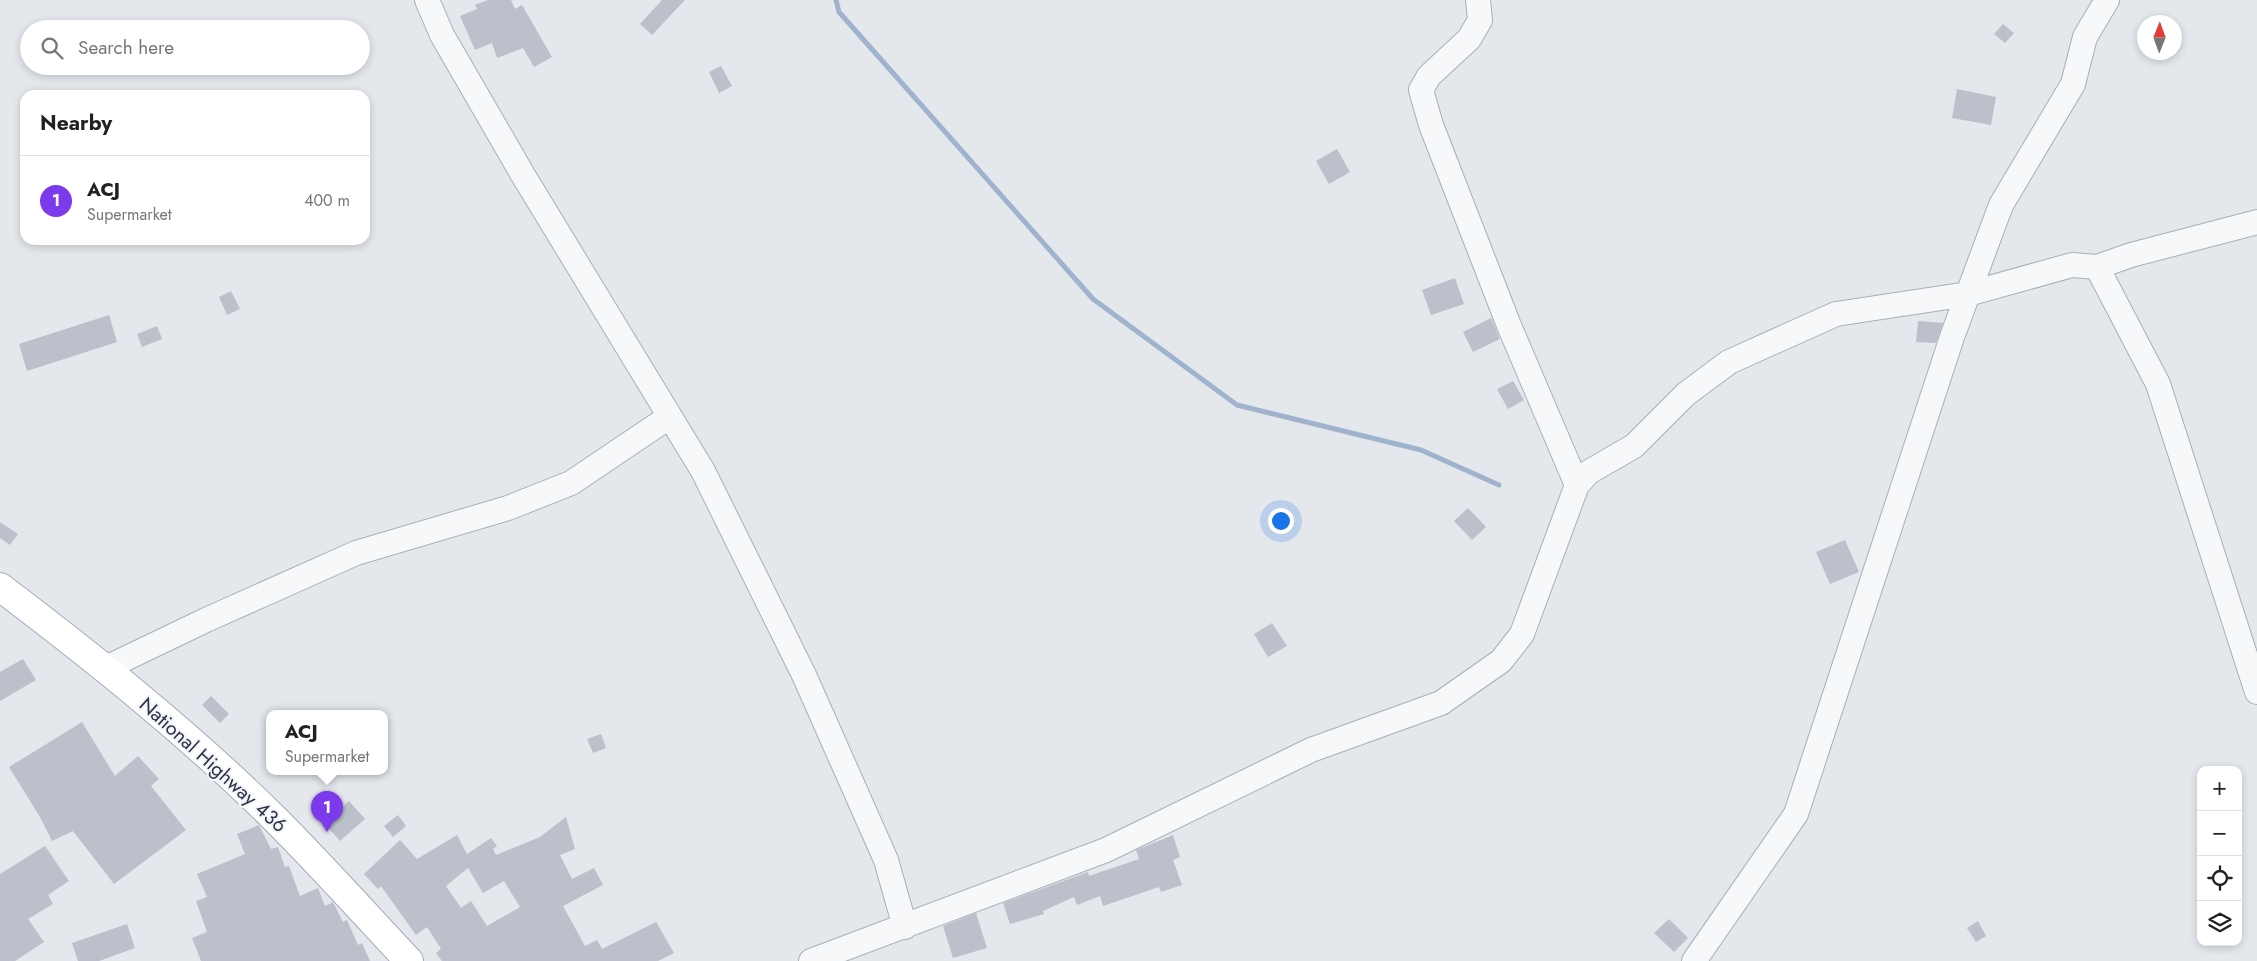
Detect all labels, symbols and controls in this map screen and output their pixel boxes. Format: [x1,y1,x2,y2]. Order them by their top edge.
north arrow [2137,15,2182,60]
search box [20,20,370,75]
icon: search [38,34,66,62]
text: Search here [78,34,174,61]
text: Nearby [40,108,112,138]
text: ACJ [87,176,120,203]
text: 1 [52,189,60,212]
text: 400 m [304,189,350,212]
text: Supermarket [87,203,172,226]
your location [1268,508,1294,534]
street label: National Highway 436 [133,691,293,839]
popup [266,710,388,775]
text: ACJ [285,718,318,745]
text: Supermarket [285,745,369,768]
map controls [2197,766,2242,946]
button: + [2197,766,2242,811]
pin: 1 [311,791,343,832]
button: − [2197,811,2242,856]
button: locate [2197,856,2242,901]
button: layers [2197,901,2242,946]

